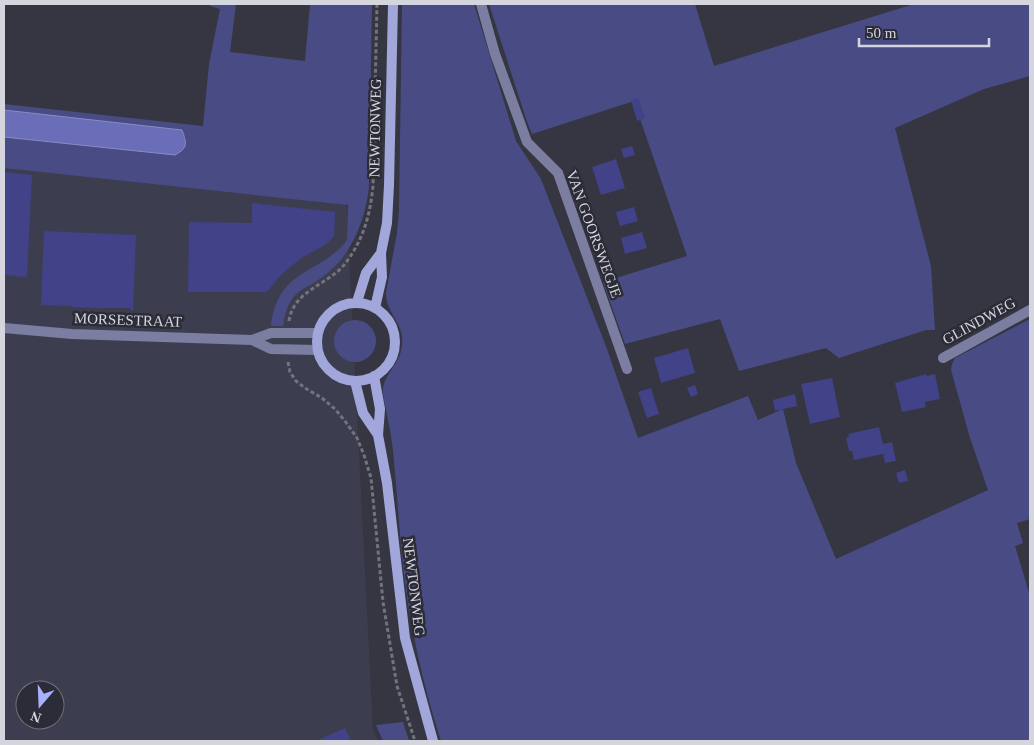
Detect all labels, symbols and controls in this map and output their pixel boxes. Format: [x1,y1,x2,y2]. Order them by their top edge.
scale bar [859,15,989,47]
text: 50 m [866,25,897,41]
street label: NEWTONWEG [366,78,384,178]
street label: VAN GOORSWEGJE [564,168,624,300]
street label: GLINDWEG [940,294,1018,348]
street label: MORSESTRAAT [74,310,182,330]
street label: NEWTONWEG [400,537,428,637]
north arrow [15,680,65,730]
text: N [29,708,43,726]

